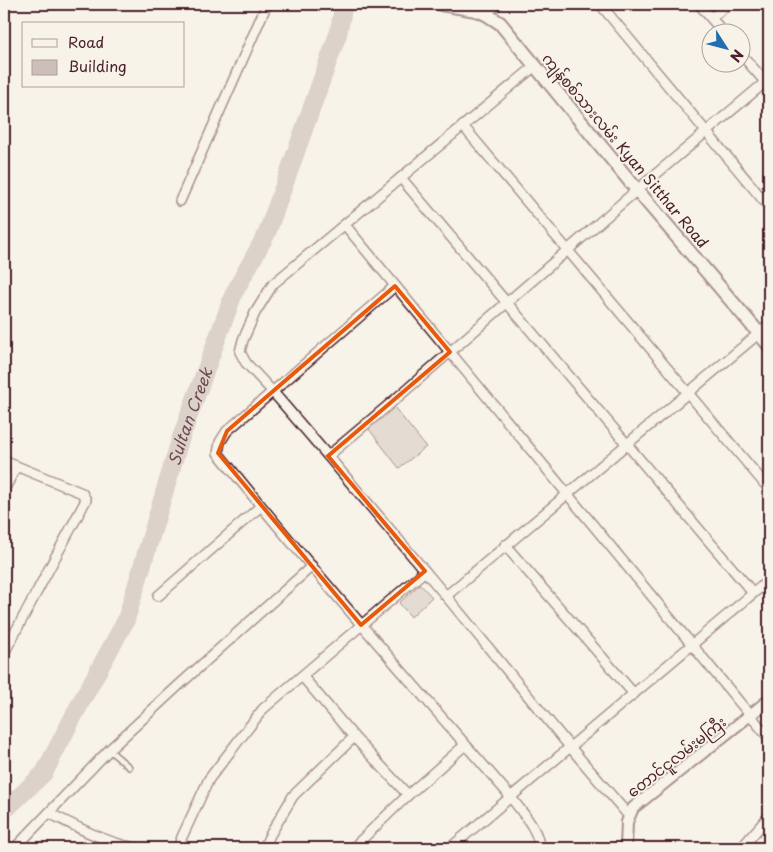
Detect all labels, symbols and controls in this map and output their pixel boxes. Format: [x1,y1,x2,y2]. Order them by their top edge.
legend [22,22,185,88]
north arrow [700,22,750,72]
text: Road [68,30,104,53]
text: N [725,45,749,67]
street label: ကျန်စစ်သားလမ်း Kyan Sitthar Road [536,48,715,254]
text: Building [68,54,127,77]
water label: Sultan Creek [161,363,218,468]
street label: တောင်ငူလမ်းမကြီး [622,710,732,804]

